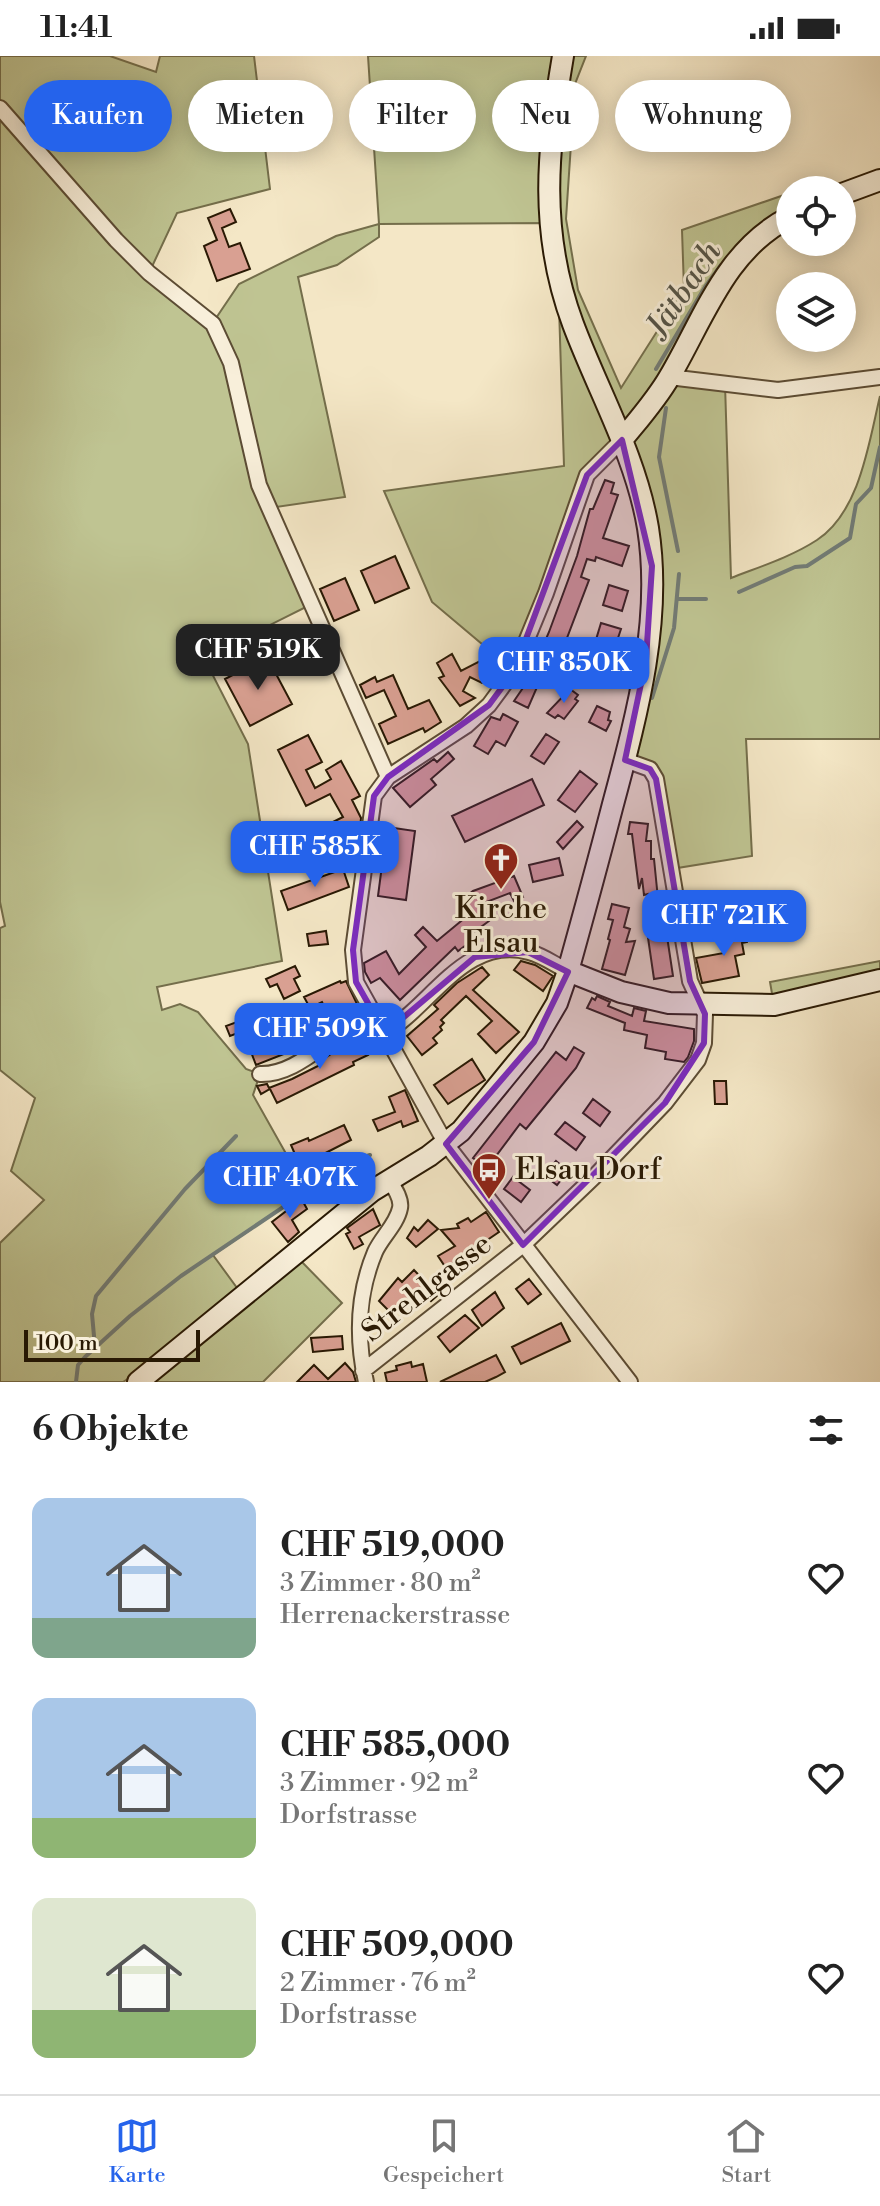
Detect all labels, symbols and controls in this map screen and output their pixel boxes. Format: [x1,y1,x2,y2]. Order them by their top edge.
text: 11:41 [40,9,112,47]
chip: Kaufen [24,80,172,152]
chip: Mieten [188,80,333,152]
chip: Filter [349,80,476,152]
chip: Neu [492,80,599,152]
chip: Wohnung [615,80,791,152]
map controls [776,176,856,352]
button: locate [776,176,856,256]
water label: Jätbach [636,234,730,347]
button: layers [776,272,856,352]
pin: CHF 519K [175,624,341,692]
text: CHF 519K [194,634,322,666]
pin: CHF 850K [481,637,647,705]
text: CHF 850K [496,647,632,679]
pin: CHF 585K [232,821,398,889]
text: CHF 585K [249,831,381,863]
church icon: Kirche Elsau [482,841,520,891]
place label: Kirche Elsau [455,890,547,962]
pin: CHF 721K [641,890,807,958]
text: CHF 721K [660,900,788,932]
pin: CHF 509K [237,1003,403,1071]
text: CHF 509K [252,1013,388,1045]
bus stop icon: Elsau Dorf [470,1151,508,1201]
place label: Elsau Dorf [515,1151,662,1189]
pin: CHF 407K [207,1152,373,1220]
text: CHF 407K [222,1162,358,1194]
street label: Strehlgasse [354,1225,500,1351]
scale bar [24,1326,200,1362]
text: 100 m [36,1330,98,1357]
icon: filters [804,1408,848,1452]
text: 6 Objekte [32,1409,189,1451]
text: CHF 519,000 [280,1525,505,1567]
icon: home [96,1530,192,1626]
icon: heart [804,1556,848,1600]
text: 3 Zimmer · 80 m² [280,1567,481,1599]
text: Herrenackerstrasse [280,1599,510,1631]
text: CHF 585,000 [280,1725,510,1767]
icon: home [96,1730,192,1826]
icon: heart [804,1756,848,1800]
text: 3 Zimmer · 92 m² [280,1767,478,1799]
text: Dorfstrasse [280,1799,417,1831]
text: CHF 509,000 [280,1925,514,1967]
icon: home [96,1930,192,2026]
icon: heart [804,1956,848,2000]
text: 2 Zimmer · 76 m² [280,1967,476,1999]
text: Dorfstrasse [280,1999,417,2031]
tab: Karte [109,2114,166,2189]
tab: Gespeichert [383,2114,504,2189]
tab: Start [721,2114,771,2189]

